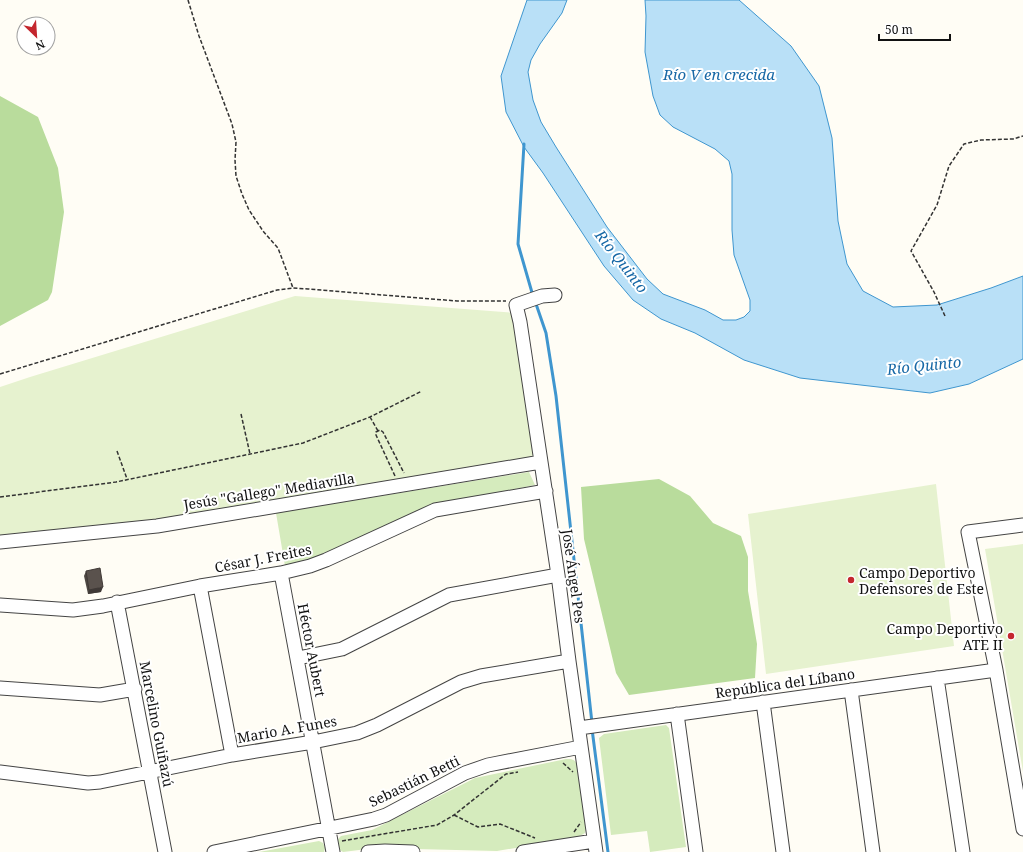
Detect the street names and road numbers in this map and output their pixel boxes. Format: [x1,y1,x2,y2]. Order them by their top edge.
street label: Jesús "Gallego" Mediavilla [181,468,356,514]
street label: José Ángel Pes [558,527,590,624]
street label: César J. Freites [213,539,313,577]
street label: Héctor Aubert [294,602,330,698]
street label: Marcelino Guiñazú [135,659,179,789]
street label: República del Líbano [714,664,856,702]
street label: Mario A. Funes [236,711,338,747]
street label: Sebastián Betti [365,751,463,811]

